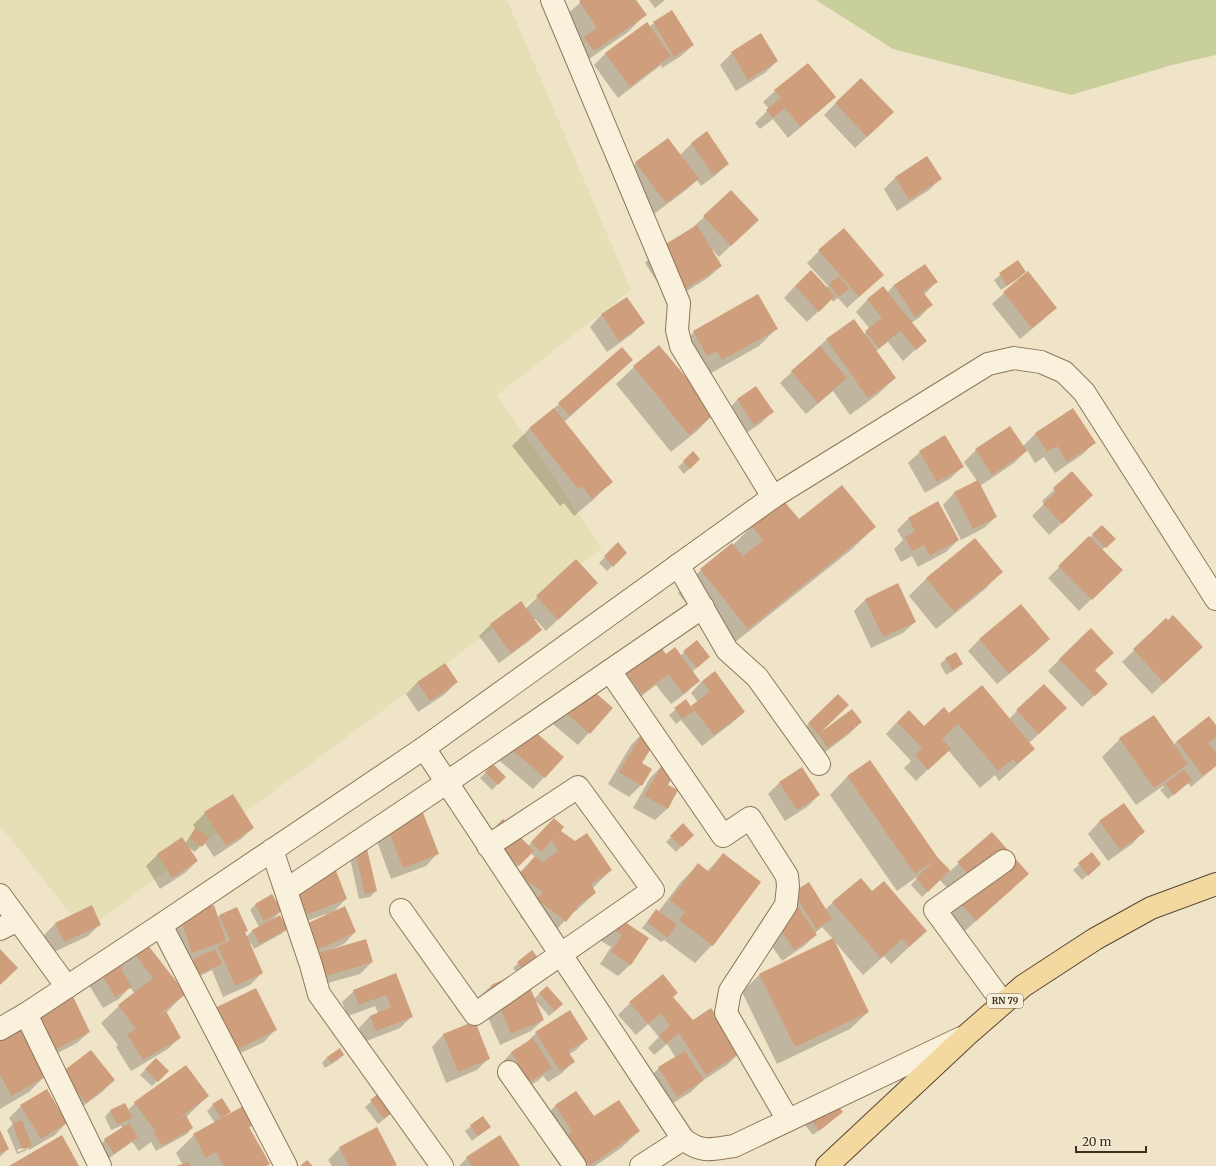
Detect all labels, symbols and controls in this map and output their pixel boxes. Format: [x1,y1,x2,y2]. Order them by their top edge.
road number: RN 79 [987,994,1023,1008]
scale bar [1076,1128,1146,1154]
text: 20 m [1082,1134,1111,1149]

